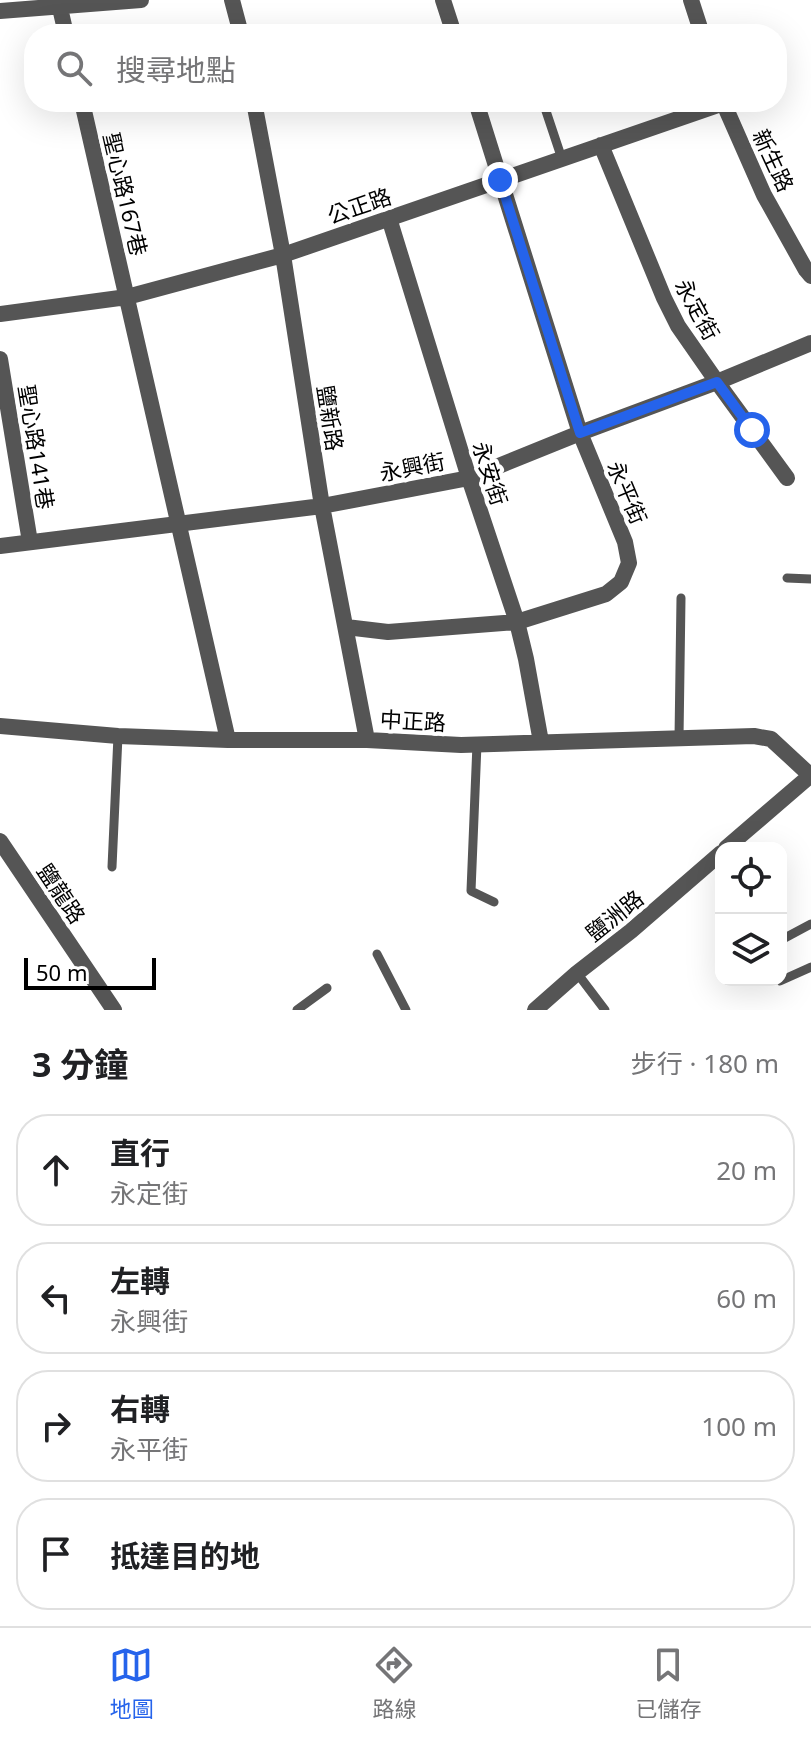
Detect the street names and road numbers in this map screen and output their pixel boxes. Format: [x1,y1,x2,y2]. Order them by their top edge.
street label: 新生路 [746,124,802,196]
street label: 聖心路167巷 [97,129,155,259]
street label: 公正路 [323,180,395,230]
street label: 永定街 [669,273,727,345]
street label: 聖心路141巷 [12,383,62,511]
street label: 鹽新路 [311,383,351,453]
street label: 永安街 [467,437,515,509]
street label: 永興街 [377,445,447,487]
street label: 永平街 [601,456,655,528]
street label: 中正路 [379,703,447,737]
street label: 鹽龍路 [31,857,93,929]
street label: 鹽洲路 [579,883,649,947]

